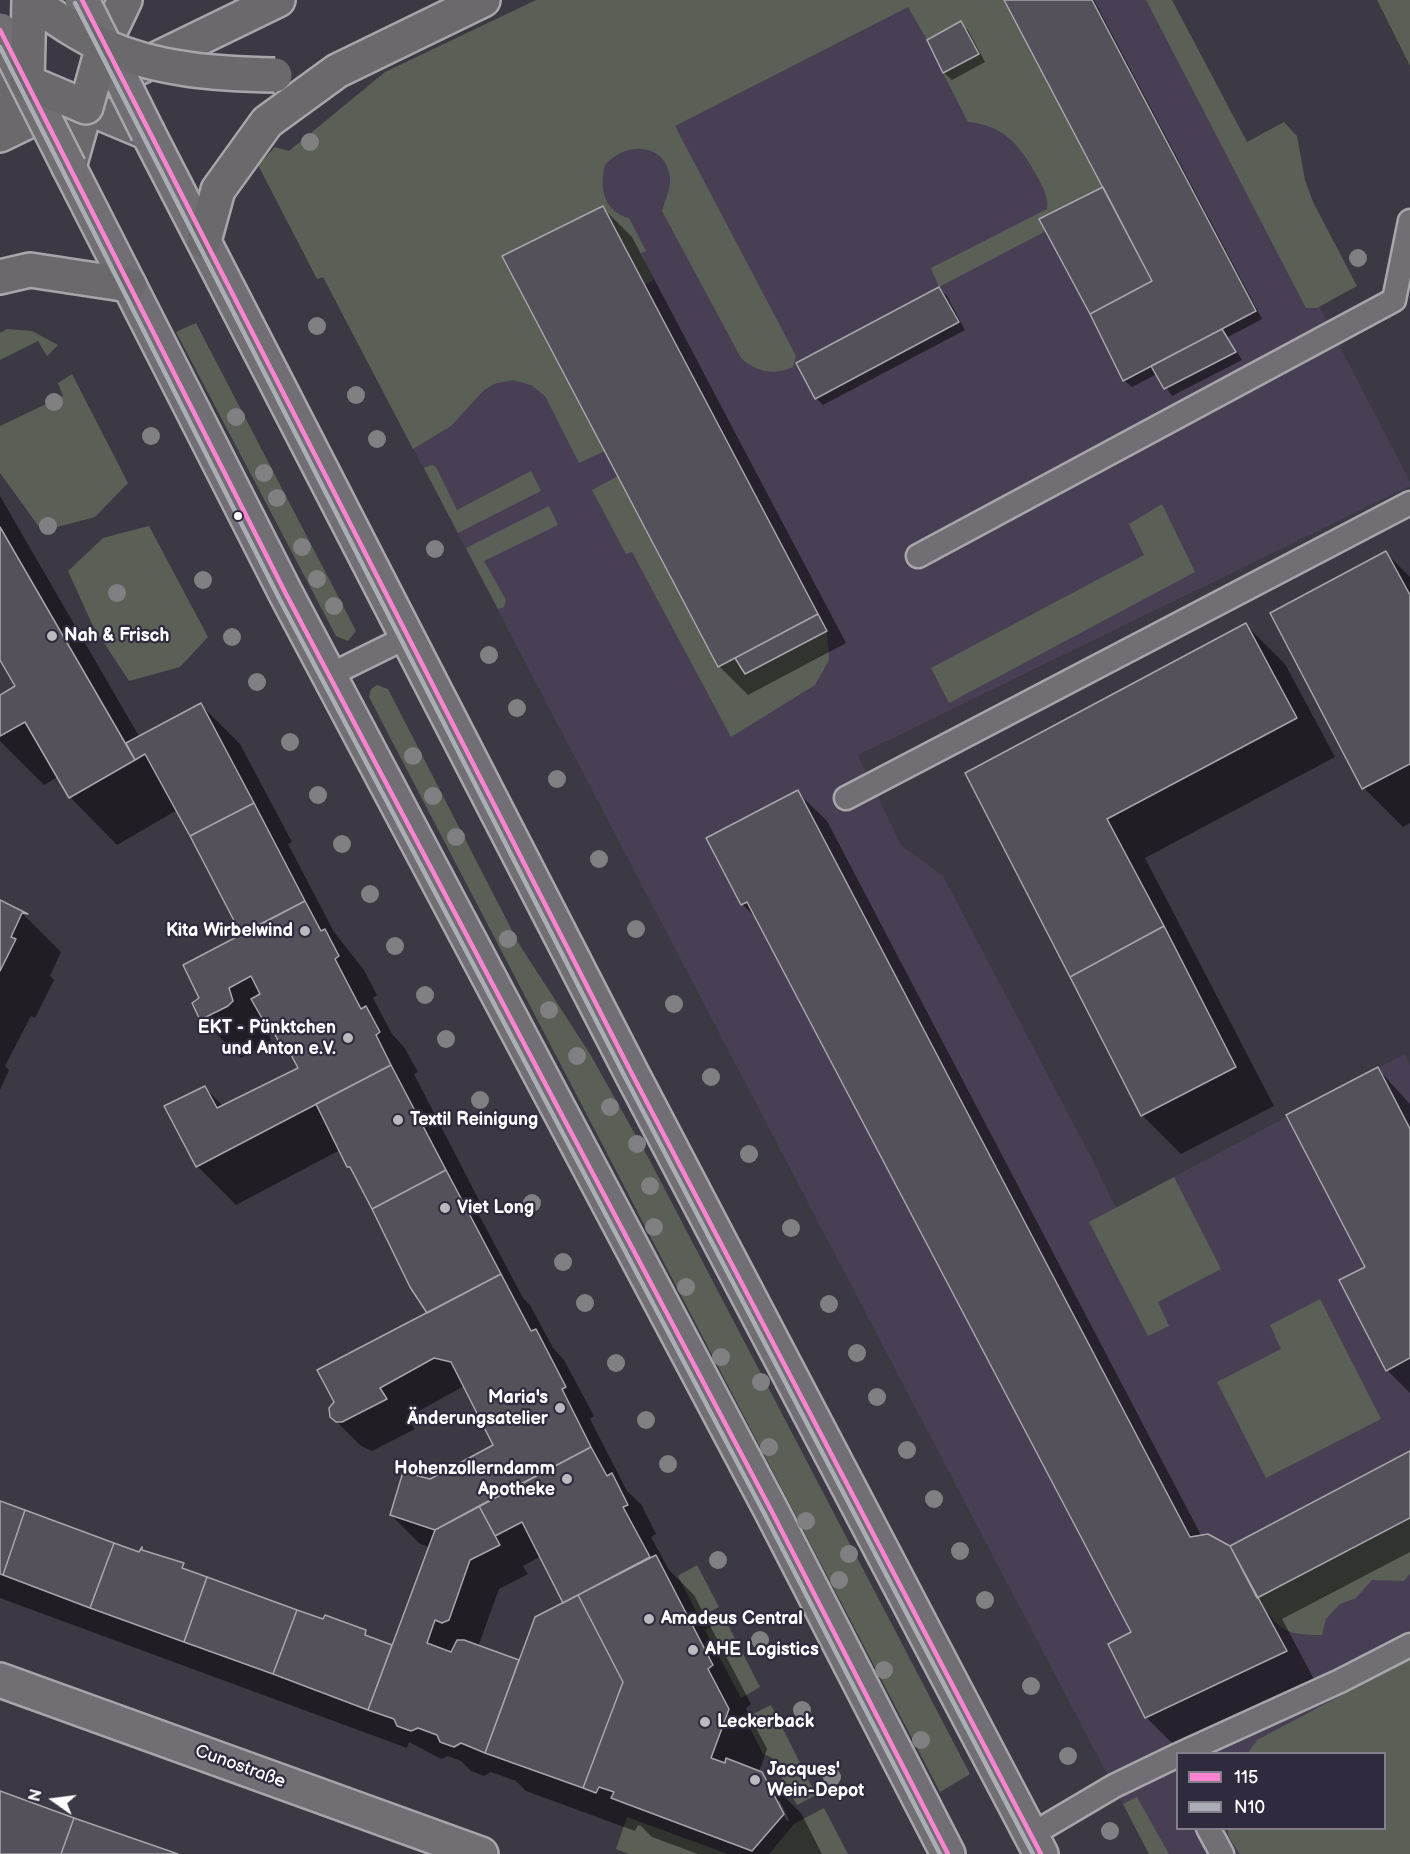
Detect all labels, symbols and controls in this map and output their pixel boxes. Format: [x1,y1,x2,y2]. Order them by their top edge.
unlabelled marker [232,510,244,522]
place label: Nah & Frisch [64,625,169,647]
marker: Nah & Frisch [45,629,59,643]
place label: Kita Wirbelwind [166,920,293,942]
marker: Kita Wirbelwind [298,924,312,938]
place label: EKT - Pünktchen und Anton e.V. [198,1017,336,1060]
marker: EKT - Pünktchen und Anton e.V. [341,1031,355,1045]
place label: Textil Reinigung [410,1109,538,1131]
marker: Textil Reinigung [391,1113,405,1127]
place label: Viet Long [457,1197,534,1219]
marker: Viet Long [438,1201,452,1215]
place label: Maria's Änderungsatelier [407,1387,548,1430]
marker: Maria's Änderungsatelier [553,1401,567,1415]
place label: Hohenzollerndamm Apotheke [394,1458,555,1500]
marker: Hohenzollerndamm Apotheke [560,1472,574,1486]
place label: Amadeus Central [661,1608,803,1630]
marker: Amadeus Central [642,1612,656,1626]
place label: AHE Logistics [705,1639,819,1661]
marker: AHE Logistics [686,1643,700,1657]
place label: Leckerback [717,1711,814,1733]
marker: Leckerback [698,1715,712,1729]
street label: Cunostraße [192,1741,288,1793]
legend [1176,1752,1386,1830]
place label: Jacques' Wein-Depot [767,1759,864,1802]
text: 115 [1234,1767,1258,1788]
north arrow [24,1770,84,1830]
marker: Jacques' Wein-Depot [748,1773,762,1787]
text: N [25,1787,47,1804]
text: N10 [1234,1797,1265,1818]

